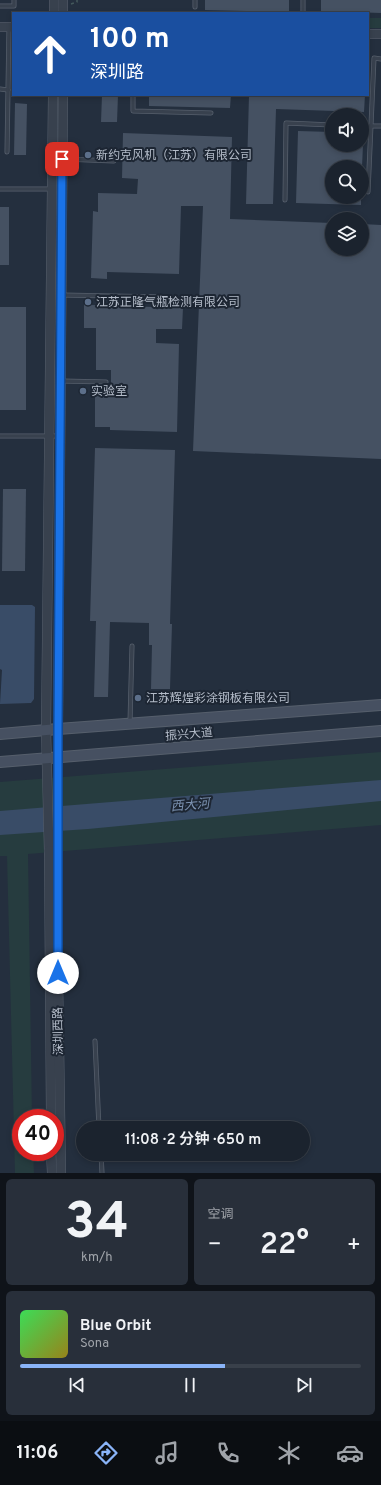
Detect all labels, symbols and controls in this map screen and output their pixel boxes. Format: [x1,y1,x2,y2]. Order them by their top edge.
text: 100 m [90,22,170,58]
icon: ahead [24,28,76,80]
text: 深圳路 [90,62,144,85]
map controls [325,108,369,256]
button: sound [325,108,369,152]
pin [45,142,79,176]
icon: arrive [51,148,73,170]
place label: 新约克风机（江苏）有限公司 [96,148,252,164]
marker: 新约克风机（江苏）有限公司 [83,150,93,160]
button: search [325,160,369,204]
button: layers [325,212,369,256]
place label: 江苏正隆气瓶检测有限公司 [96,295,240,311]
marker: 江苏正隆气瓶检测有限公司 [83,297,93,307]
place label: 实验室 [91,384,127,400]
marker: 实验室 [78,386,88,396]
place label: 江苏辉煌彩涂钢板有限公司 [146,691,290,707]
marker: 江苏辉煌彩涂钢板有限公司 [133,693,143,703]
street label: 振兴大道 [164,725,214,745]
water label: 西大河 [170,796,213,816]
position arrow [37,952,79,994]
street label: 深圳西路 [51,1007,67,1055]
speed limit sign: 40 [12,1109,64,1161]
text: 11:08 · 2 分钟 · 650 m [125,1131,261,1150]
text: 34 [64,1191,129,1257]
text: 空调 [208,1207,234,1223]
text: 22° [260,1227,309,1264]
text: − [208,1232,222,1259]
text: + [347,1232,361,1259]
text: km/h [81,1250,113,1266]
text: Blue Orbit [80,1317,151,1336]
text: Sona [80,1336,109,1352]
icon: previous [66,1374,88,1396]
icon: pause [179,1374,201,1396]
icon: next [293,1374,315,1396]
icon: directions [92,1439,120,1467]
icon: music [153,1439,181,1467]
icon: phone [214,1439,242,1467]
icon: climate [275,1439,303,1467]
icon: car [336,1439,364,1467]
text: 11:06 [17,1442,58,1465]

